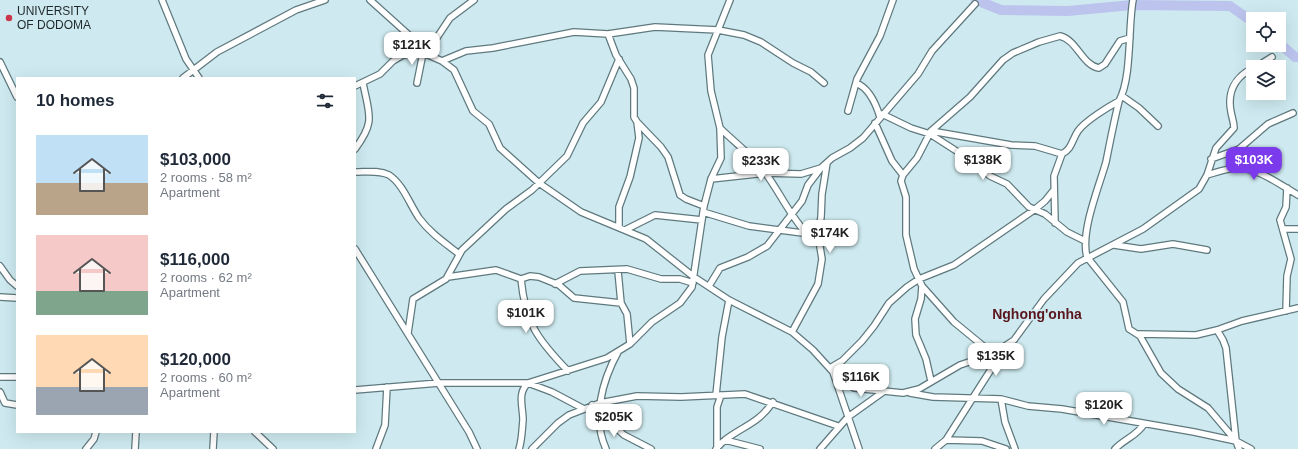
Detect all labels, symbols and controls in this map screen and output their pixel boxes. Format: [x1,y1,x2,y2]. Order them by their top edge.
place label: UNIVERSITY OF DODOMA [17,4,91,32]
map controls [1246,12,1286,100]
button: locate [1246,12,1286,52]
marker: UNIVERSITY OF DODOMA [4,13,14,23]
pin: $121K [384,32,440,66]
text: $121K [393,37,431,52]
button: layers [1246,60,1286,100]
icon: filters [314,90,336,112]
text: 10 homes [36,91,114,110]
pin: $138K [955,147,1011,181]
pin: $103K [1226,147,1282,181]
pin: $233K [733,148,789,182]
text: $103,000 [160,150,231,169]
icon: home [68,151,116,199]
text: $138K [964,152,1002,167]
text: $103K [1235,152,1273,167]
text: $233K [742,153,780,168]
text: 2 rooms · 58 m² [160,170,252,185]
text: Apartment [160,185,220,200]
pin: $174K [802,220,858,254]
text: $174K [811,225,849,240]
text: $116,000 [160,250,230,269]
icon: home [68,251,116,299]
text: 2 rooms · 62 m² [160,270,252,285]
text: Apartment [160,285,220,300]
pin: $101K [498,300,554,334]
text: $101K [507,305,545,320]
district label: Nghong'onha [992,306,1082,322]
pin: $135K [968,343,1024,377]
text: $135K [977,348,1015,363]
text: $120,000 [160,350,231,369]
icon: home [68,351,116,399]
pin: $116K [833,364,889,398]
text: $116K [842,369,880,384]
text: 2 rooms · 60 m² [160,370,252,385]
text: Apartment [160,385,220,400]
pin: $120K [1076,392,1132,426]
text: $120K [1085,397,1123,412]
pin: $205K [586,404,642,438]
text: $205K [595,409,633,424]

